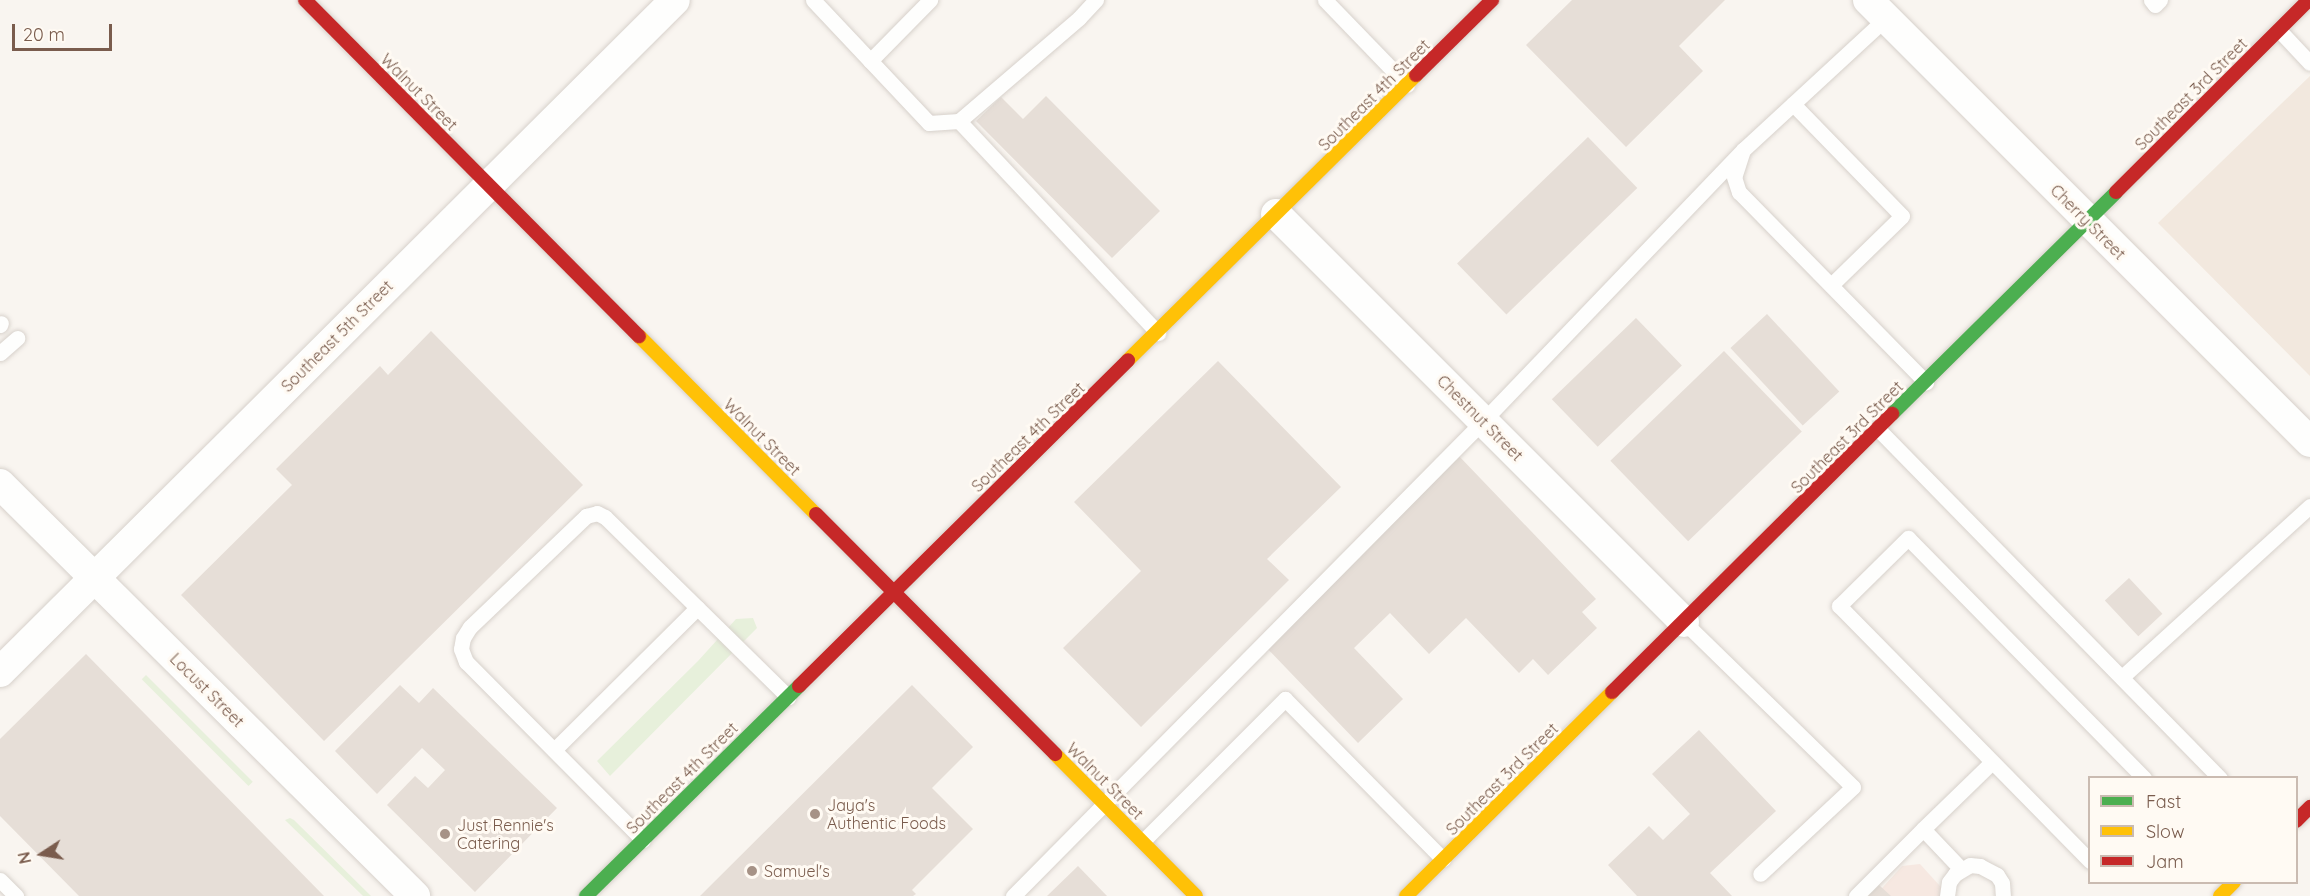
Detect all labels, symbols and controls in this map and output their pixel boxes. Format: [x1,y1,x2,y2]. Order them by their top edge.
scale bar [15,12,116,50]
text: 20 m [23,23,65,46]
street label: Southeast 3rd Street [2131,34,2251,154]
street label: Southeast 4th Street [1314,35,1434,155]
street label: Walnut Street [377,50,461,134]
street label: Cherry Street [2047,181,2129,263]
street label: Southeast 5th Street [277,276,397,396]
street label: Chestnut Street [1433,371,1527,465]
street label: Southeast 3rd Street [1787,377,1907,497]
street label: Southeast 4th Street [968,378,1088,496]
street label: Walnut Street [720,395,804,479]
street label: Locust Street [166,649,248,731]
street label: Southeast 4th Street [622,718,742,838]
street label: Southeast 3rd Street [1442,719,1562,839]
street label: Walnut Street [1063,739,1147,823]
legend [2088,776,2298,884]
text: Fast [2146,790,2181,813]
place label: Jaya's Authentic Foods [827,795,946,833]
marker: Jaya's Authentic Foods [808,807,822,821]
place label: Just Rennie's Catering [457,815,554,853]
text: Slow [2146,820,2184,843]
north arrow [12,824,72,884]
marker: Just Rennie's Catering [438,827,452,841]
text: N [13,850,35,866]
text: Jam [2146,850,2184,873]
place label: Samuel's [764,861,830,881]
marker: Samuel's [745,864,759,878]

